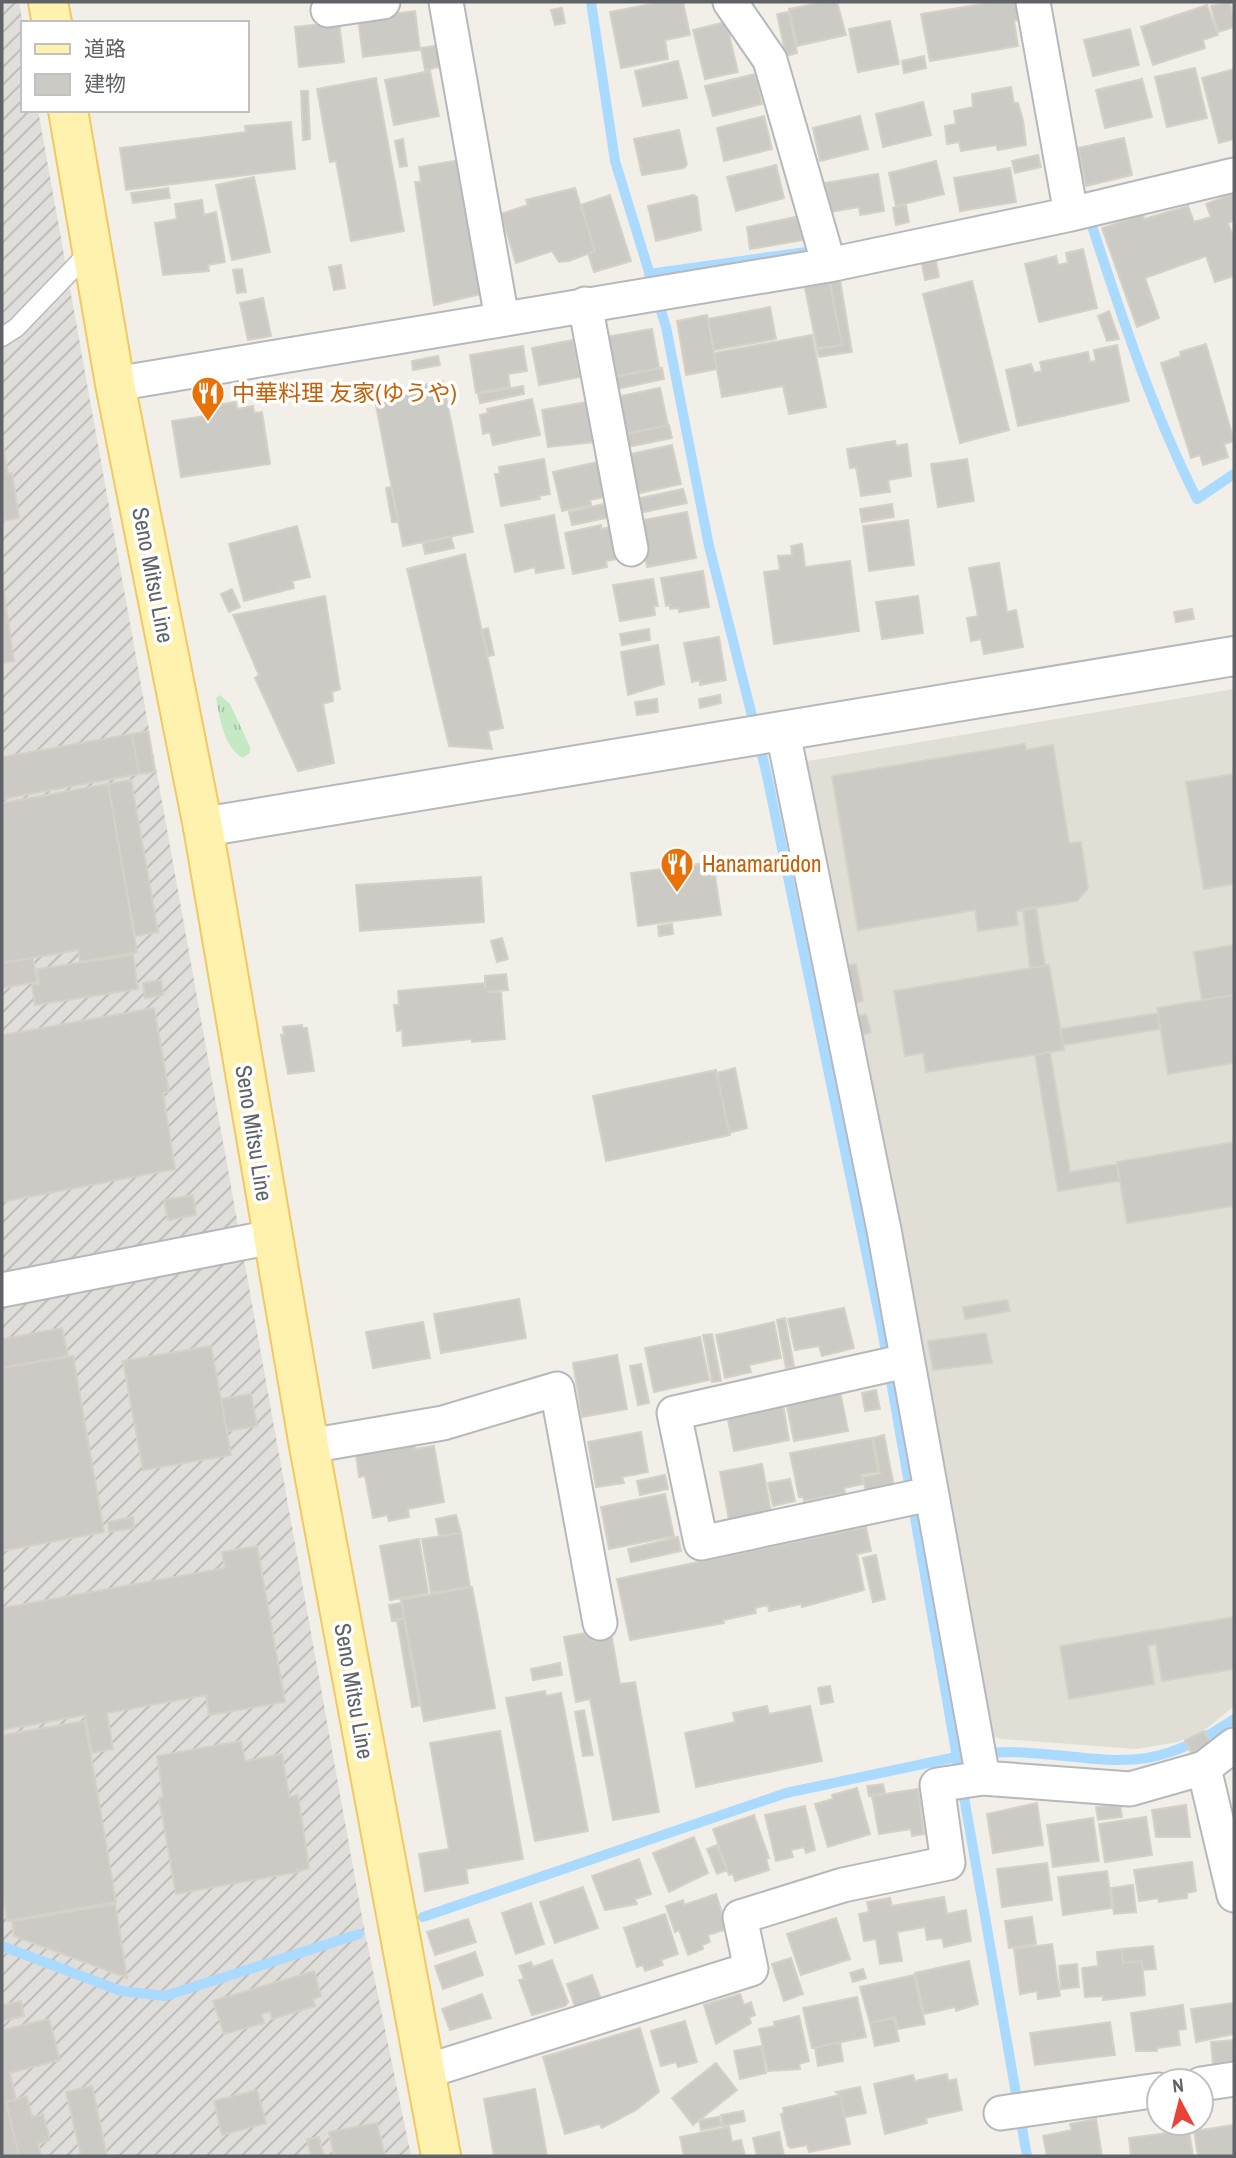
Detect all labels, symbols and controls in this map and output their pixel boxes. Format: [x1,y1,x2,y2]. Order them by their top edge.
legend [21,21,248,112]
text: 道路 [84,34,126,63]
text: 建物 [84,69,126,98]
restaurant icon: 中華料理 友家(ゆうや) [189,374,227,423]
place label: 中華料理 友家(ゆうや) [232,377,457,408]
street label: Seno Mitsu Line [125,505,182,645]
restaurant icon: Hanamarūdon [658,845,696,894]
place label: Hanamarūdon [702,848,822,879]
street label: Seno Mitsu Line [228,1063,281,1203]
street label: Seno Mitsu Line [327,1621,382,1761]
north arrow [1145,2067,1215,2137]
text: N [1171,2072,1185,2099]

